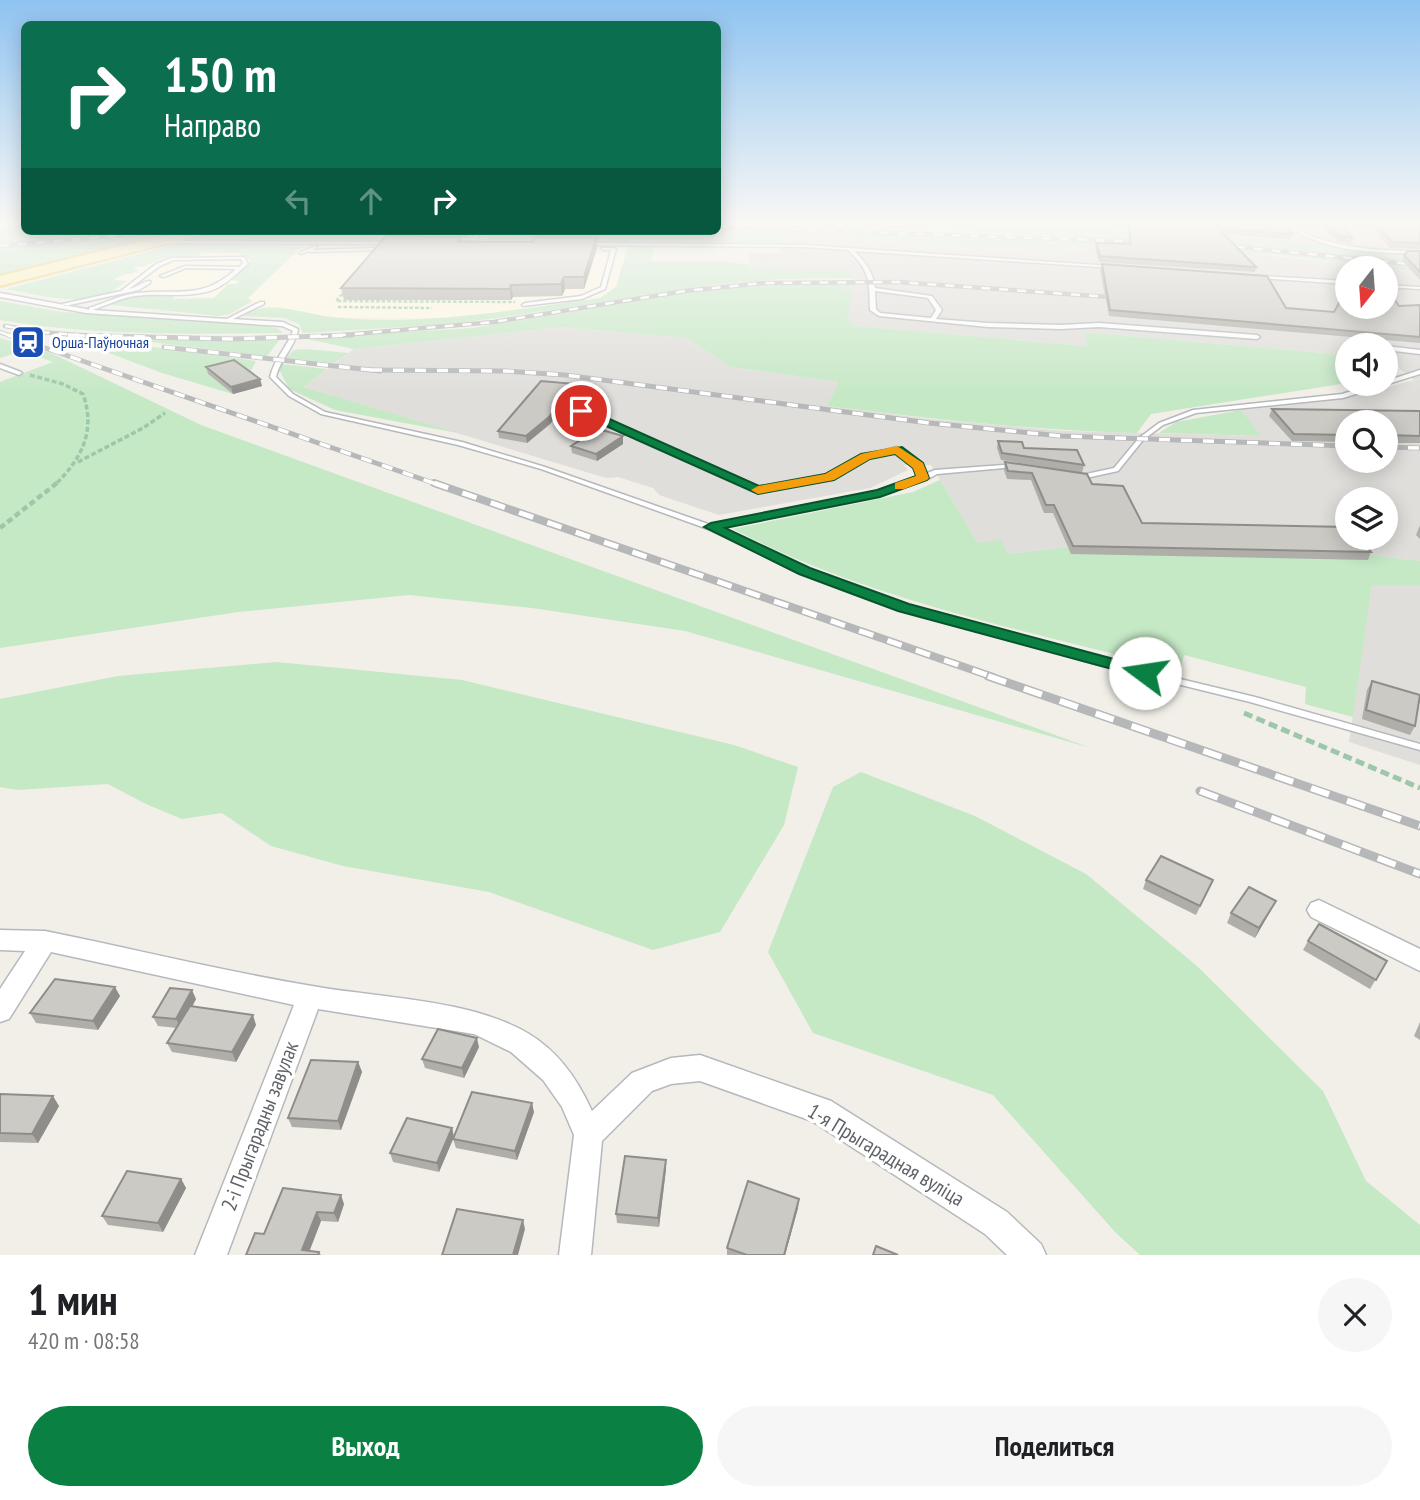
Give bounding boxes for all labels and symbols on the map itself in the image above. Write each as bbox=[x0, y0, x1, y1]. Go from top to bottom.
north arrow bbox=[1335, 256, 1398, 318]
station icon: Орша-Паўночная bbox=[9, 323, 47, 361]
place label: Орша-Паўночная bbox=[52, 332, 149, 352]
pin bbox=[551, 381, 611, 441]
position arrow bbox=[1108, 636, 1182, 710]
street label: 2-і Прыгарадны завулак bbox=[215, 1037, 304, 1214]
street label: 1-я Прыгарадная вуліца bbox=[803, 1097, 969, 1212]

